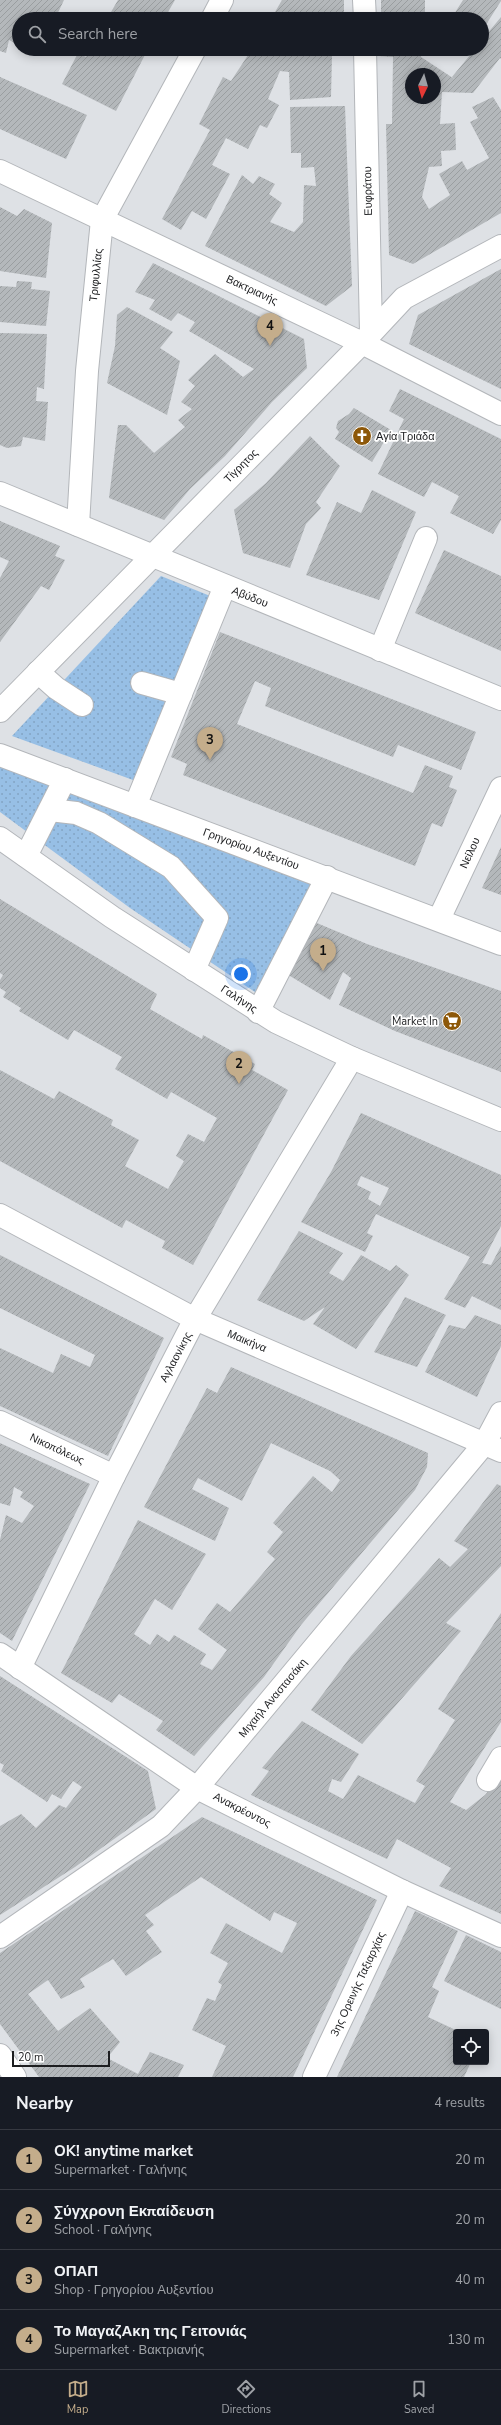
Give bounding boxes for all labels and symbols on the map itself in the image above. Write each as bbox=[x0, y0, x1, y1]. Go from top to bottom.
north arrow bbox=[405, 68, 441, 104]
street label: Ευφράτου bbox=[360, 166, 376, 216]
street label: Τριφυλλίας bbox=[86, 248, 106, 302]
street label: Βακτριανής bbox=[224, 271, 280, 309]
pin: 4 bbox=[257, 313, 283, 346]
church icon: Αγία Τριάδα bbox=[351, 425, 373, 447]
place label: Αγία Τριάδα bbox=[376, 429, 435, 444]
street label: Τίγρητος bbox=[221, 446, 261, 486]
street label: Αβύδου bbox=[230, 583, 270, 611]
pin: 3 bbox=[197, 727, 223, 760]
street label: Γρηγορίου Αυξεντίου bbox=[201, 825, 301, 873]
street label: Νείλου bbox=[456, 835, 484, 871]
pin: 1 bbox=[310, 938, 336, 971]
your location bbox=[231, 964, 251, 984]
street label: Γαλήνης bbox=[218, 982, 260, 1016]
supermarket icon: Market In bbox=[441, 1010, 463, 1032]
place label: Market In bbox=[392, 1014, 438, 1029]
pin: 2 bbox=[226, 1051, 252, 1084]
street label: Μαικήνα bbox=[225, 1326, 270, 1356]
street label: Αγλαονίκης bbox=[156, 1329, 196, 1385]
street label: Νικοπόλεως bbox=[27, 1430, 87, 1468]
street label: Μιχαήλ Αναστασάκη bbox=[235, 1655, 311, 1741]
street label: Ανακρέοντος bbox=[211, 1789, 273, 1831]
street label: 3ης Ορεινής Ταξιαρχίας bbox=[327, 1929, 389, 2039]
scale bar bbox=[12, 2049, 110, 2068]

